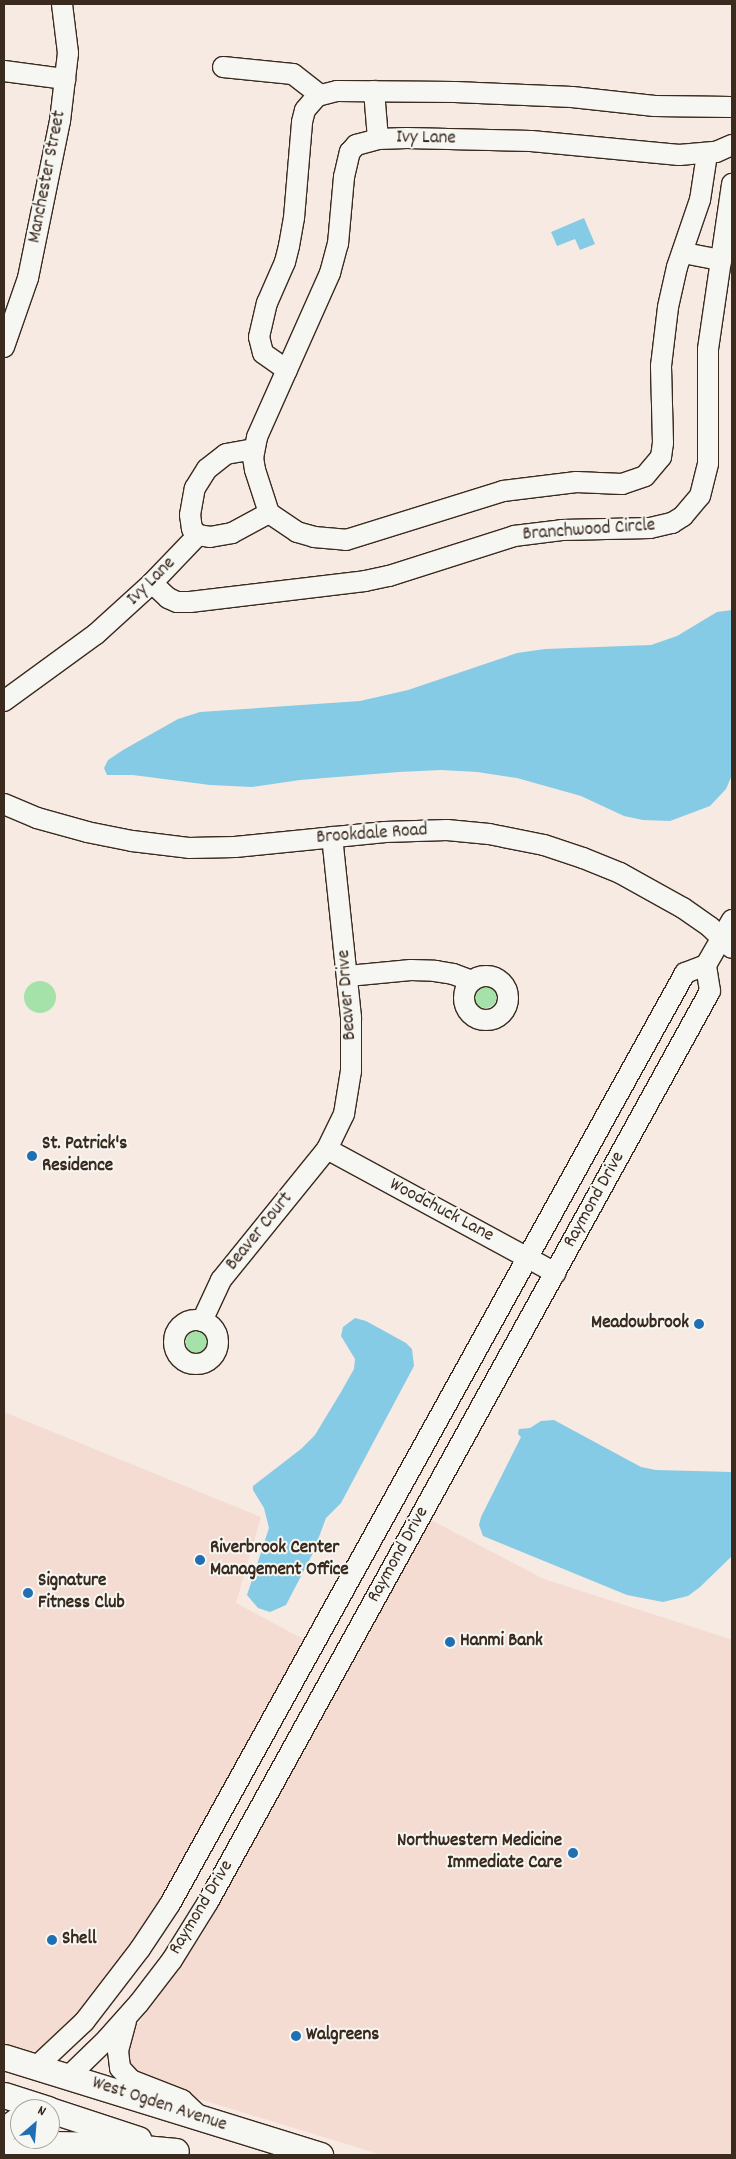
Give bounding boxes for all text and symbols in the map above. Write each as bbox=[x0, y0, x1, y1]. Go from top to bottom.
street label: Manchester Street bbox=[24, 109, 72, 245]
street label: Ivy Lane bbox=[396, 127, 456, 151]
street label: Branchwood Circle bbox=[522, 515, 656, 547]
street label: Ivy Lane bbox=[123, 553, 181, 611]
street label: Brookdale Road bbox=[316, 820, 428, 850]
street label: Beaver Drive bbox=[333, 949, 363, 1041]
place label: St. Patrick's Residence bbox=[42, 1134, 127, 1178]
street label: Raymond Drive bbox=[559, 1148, 631, 1252]
marker: St. Patrick's Residence bbox=[26, 1150, 38, 1162]
street label: Woodchuck Lane bbox=[385, 1174, 497, 1248]
street label: Beaver Court bbox=[222, 1188, 298, 1276]
place label: Meadowbrook bbox=[591, 1313, 689, 1335]
marker: Meadowbrook bbox=[693, 1318, 705, 1330]
street label: Raymond Drive bbox=[363, 1503, 435, 1607]
place label: Riverbrook Center Management Office bbox=[210, 1538, 349, 1582]
marker: Riverbrook Center Management Office bbox=[194, 1554, 206, 1566]
place label: Signature Fitness Club bbox=[38, 1571, 125, 1615]
marker: Signature Fitness Club bbox=[22, 1587, 34, 1599]
place label: Hanmi Bank bbox=[460, 1631, 543, 1653]
marker: Hanmi Bank bbox=[444, 1636, 456, 1648]
place label: Northwestern Medicine Immediate Care bbox=[397, 1831, 562, 1875]
marker: Northwestern Medicine Immediate Care bbox=[566, 1846, 580, 1860]
street label: Raymond Drive bbox=[165, 1857, 239, 1959]
place label: Shell bbox=[62, 1929, 96, 1951]
marker: Shell bbox=[46, 1934, 58, 1946]
place label: Walgreens bbox=[306, 2025, 379, 2047]
marker: Walgreens bbox=[290, 2030, 302, 2042]
street label: West Ogden Avenue bbox=[89, 2072, 229, 2138]
north arrow bbox=[10, 2099, 60, 2149]
text: N bbox=[34, 2101, 49, 2122]

